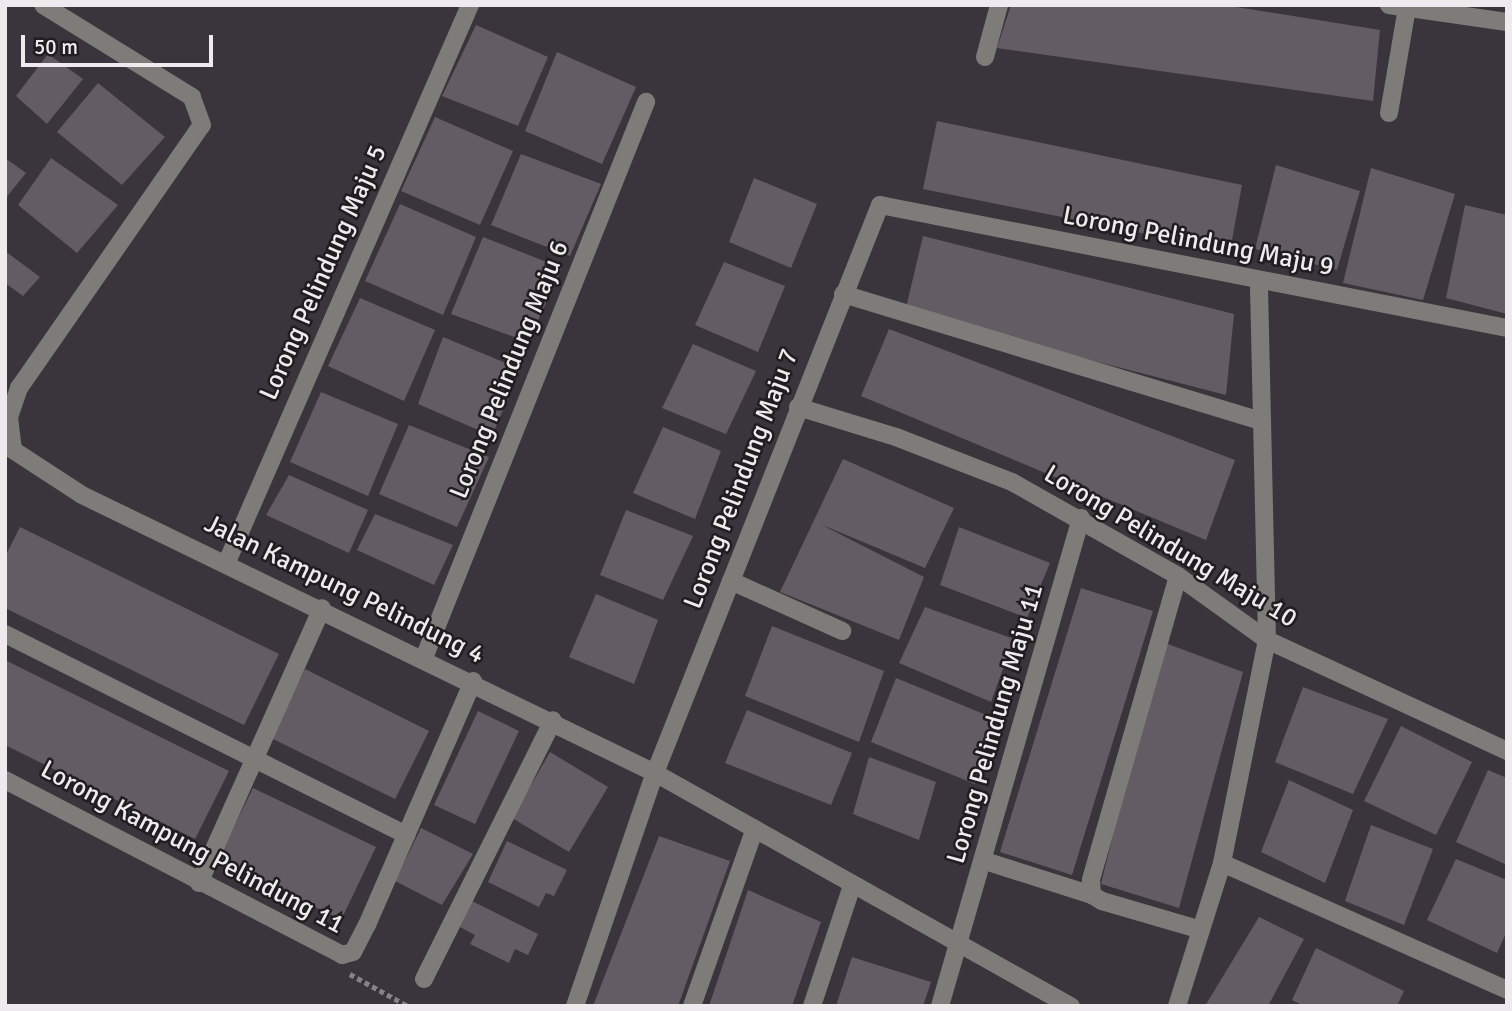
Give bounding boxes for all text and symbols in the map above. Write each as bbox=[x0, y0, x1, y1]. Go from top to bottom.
scale bar bbox=[24, 21, 217, 65]
text: 50 m bbox=[34, 34, 78, 60]
street label: Lorong Pelindung Maju 5 bbox=[254, 141, 394, 405]
street label: Lorong Pelindung Maju 9 bbox=[1060, 200, 1336, 284]
street label: Lorong Pelindung Maju 6 bbox=[444, 236, 576, 504]
street label: Lorong Pelindung Maju 7 bbox=[678, 345, 806, 613]
street label: Lorong Pelindung Maju 10 bbox=[1038, 459, 1302, 635]
street label: Jalan Kampung Pelindung 4 bbox=[199, 509, 489, 671]
street label: Lorong Pelindung Maju 11 bbox=[941, 581, 1051, 867]
street label: Lorong Kampung Pelindung 11 bbox=[35, 755, 349, 941]

